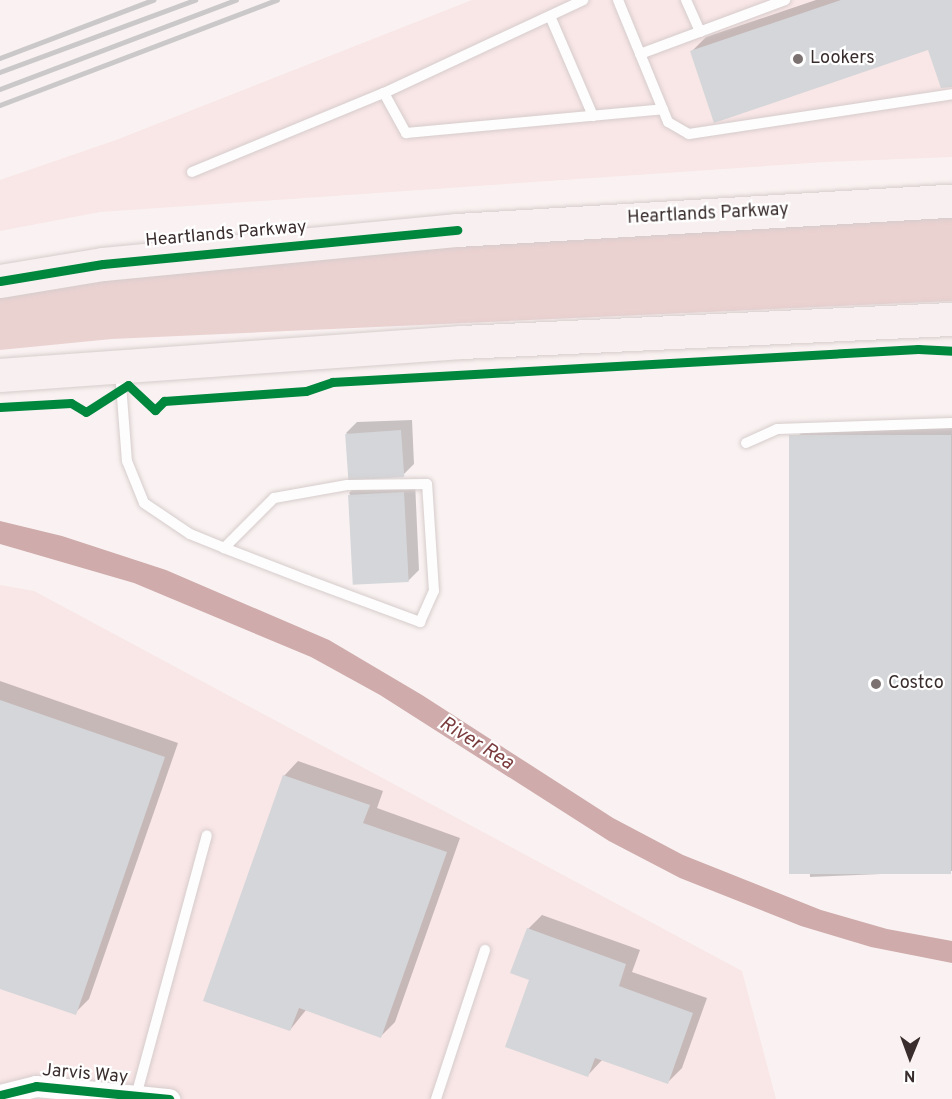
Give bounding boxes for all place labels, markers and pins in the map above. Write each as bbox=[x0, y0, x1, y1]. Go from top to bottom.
place label: Lookers bbox=[810, 48, 875, 70]
marker: Lookers bbox=[791, 52, 805, 66]
place label: Costco bbox=[888, 673, 944, 695]
marker: Costco bbox=[869, 677, 883, 691]

